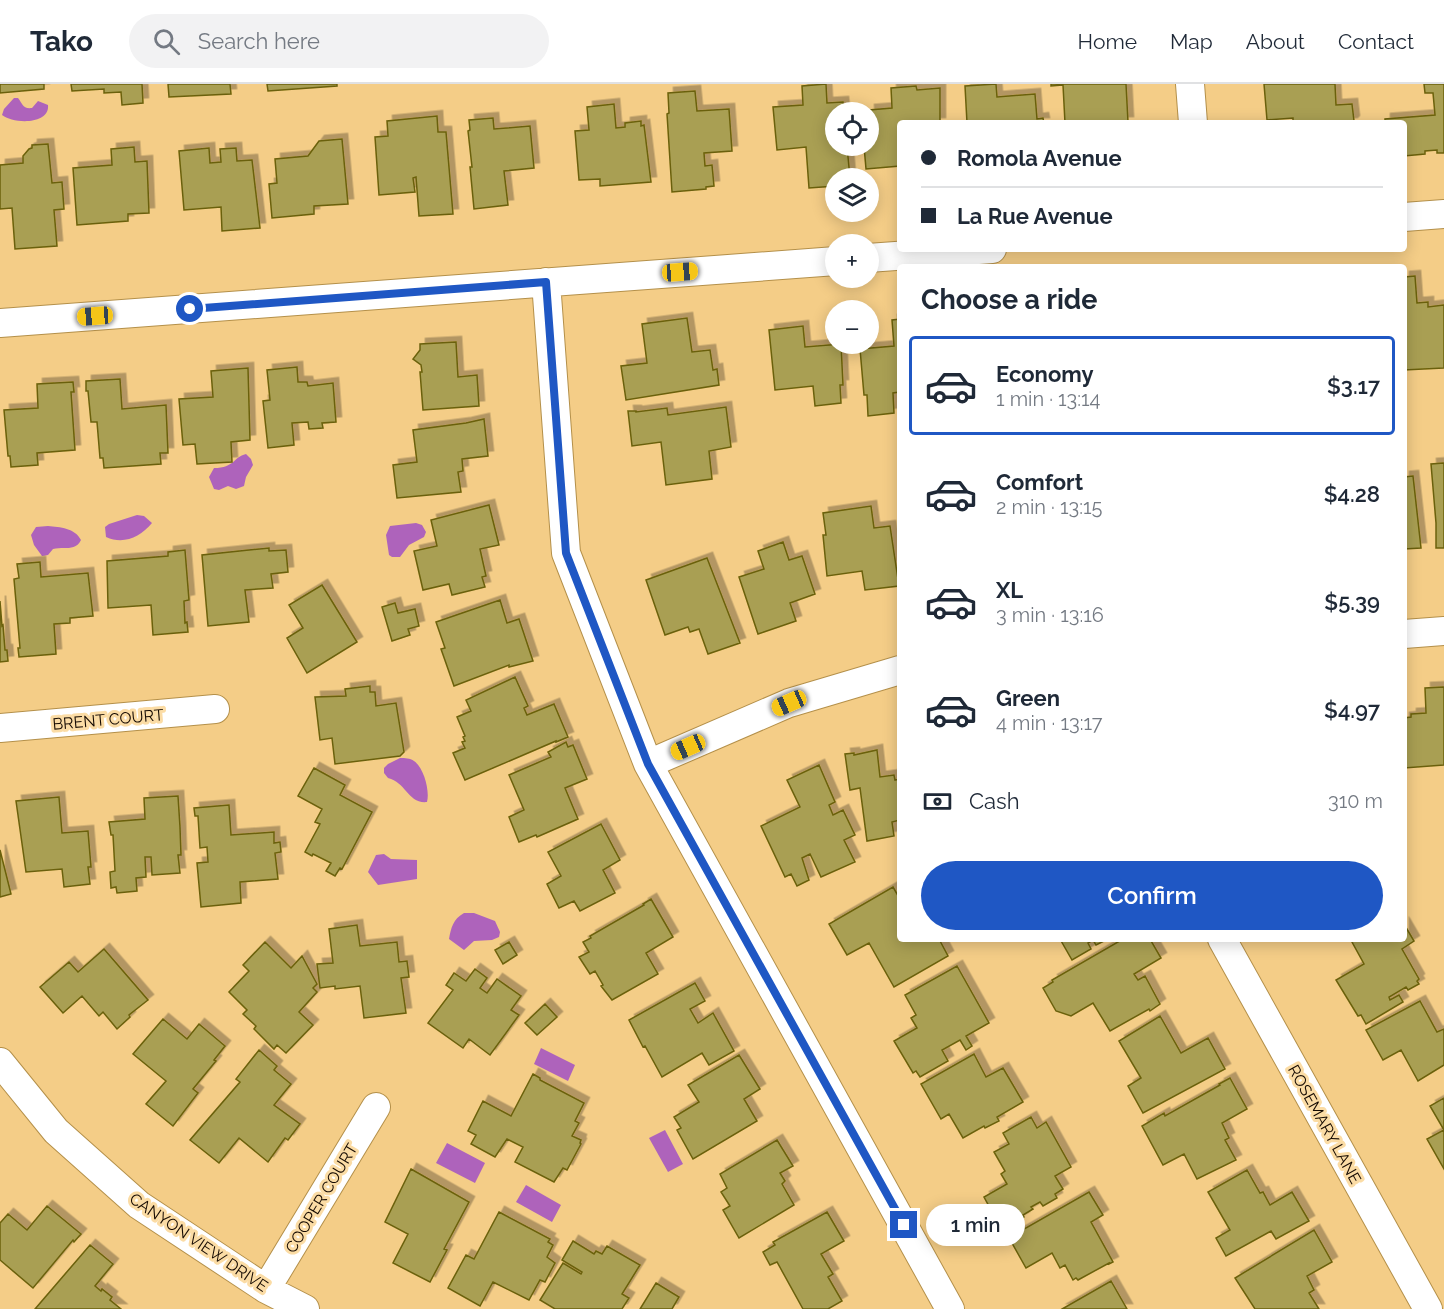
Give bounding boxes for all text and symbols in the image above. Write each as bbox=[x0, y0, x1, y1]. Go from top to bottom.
search box bbox=[129, 14, 549, 68]
text: Tako bbox=[30, 25, 93, 58]
icon: search bbox=[150, 25, 183, 58]
text: Search here bbox=[198, 28, 320, 54]
text: Home bbox=[1078, 29, 1137, 54]
text: Map bbox=[1170, 29, 1213, 54]
text: About bbox=[1246, 29, 1305, 54]
text: Contact bbox=[1338, 29, 1414, 54]
map controls bbox=[825, 102, 879, 354]
button: locate bbox=[825, 102, 879, 156]
text: Romola Avenue bbox=[957, 145, 1122, 171]
button: layers bbox=[825, 168, 879, 222]
text: La Rue Avenue bbox=[957, 203, 1113, 229]
button: + bbox=[825, 234, 879, 288]
car bbox=[661, 262, 699, 282]
text: Choose a ride bbox=[921, 284, 1097, 315]
route start bbox=[176, 295, 203, 322]
button: − bbox=[825, 300, 879, 354]
car bbox=[76, 306, 114, 326]
icon: car bbox=[924, 359, 978, 413]
text: Economy bbox=[996, 361, 1094, 387]
text: $3.17 bbox=[1327, 373, 1380, 399]
text: 1 min · 13:14 bbox=[996, 387, 1101, 411]
icon: car bbox=[924, 467, 978, 521]
text: Comfort bbox=[996, 469, 1083, 495]
text: $4.28 bbox=[1324, 481, 1380, 507]
text: 2 min · 13:15 bbox=[996, 495, 1102, 519]
icon: car bbox=[924, 575, 978, 629]
text: XL bbox=[996, 577, 1023, 603]
text: $5.39 bbox=[1324, 589, 1380, 615]
text: 3 min · 13:16 bbox=[996, 603, 1104, 627]
icon: car bbox=[924, 683, 978, 737]
text: Green bbox=[996, 685, 1060, 711]
car bbox=[769, 687, 809, 719]
text: $4.97 bbox=[1324, 697, 1380, 723]
street label: BRENT COURT bbox=[52, 705, 165, 734]
text: 4 min · 13:17 bbox=[996, 711, 1103, 735]
car bbox=[668, 731, 708, 763]
icon: cash bbox=[921, 785, 954, 818]
text: Cash bbox=[969, 788, 1020, 814]
text: 310 m bbox=[1328, 789, 1383, 813]
button: Confirm bbox=[921, 861, 1383, 930]
street label: ROSEMARY LANE bbox=[1284, 1062, 1365, 1187]
street label: COOPER COURT bbox=[281, 1140, 362, 1256]
street label: CANYON VIEW DRIVE bbox=[126, 1189, 272, 1296]
callout: 1 min bbox=[925, 1204, 1024, 1246]
route end bbox=[890, 1211, 917, 1238]
text: 1 min bbox=[951, 1213, 1000, 1237]

